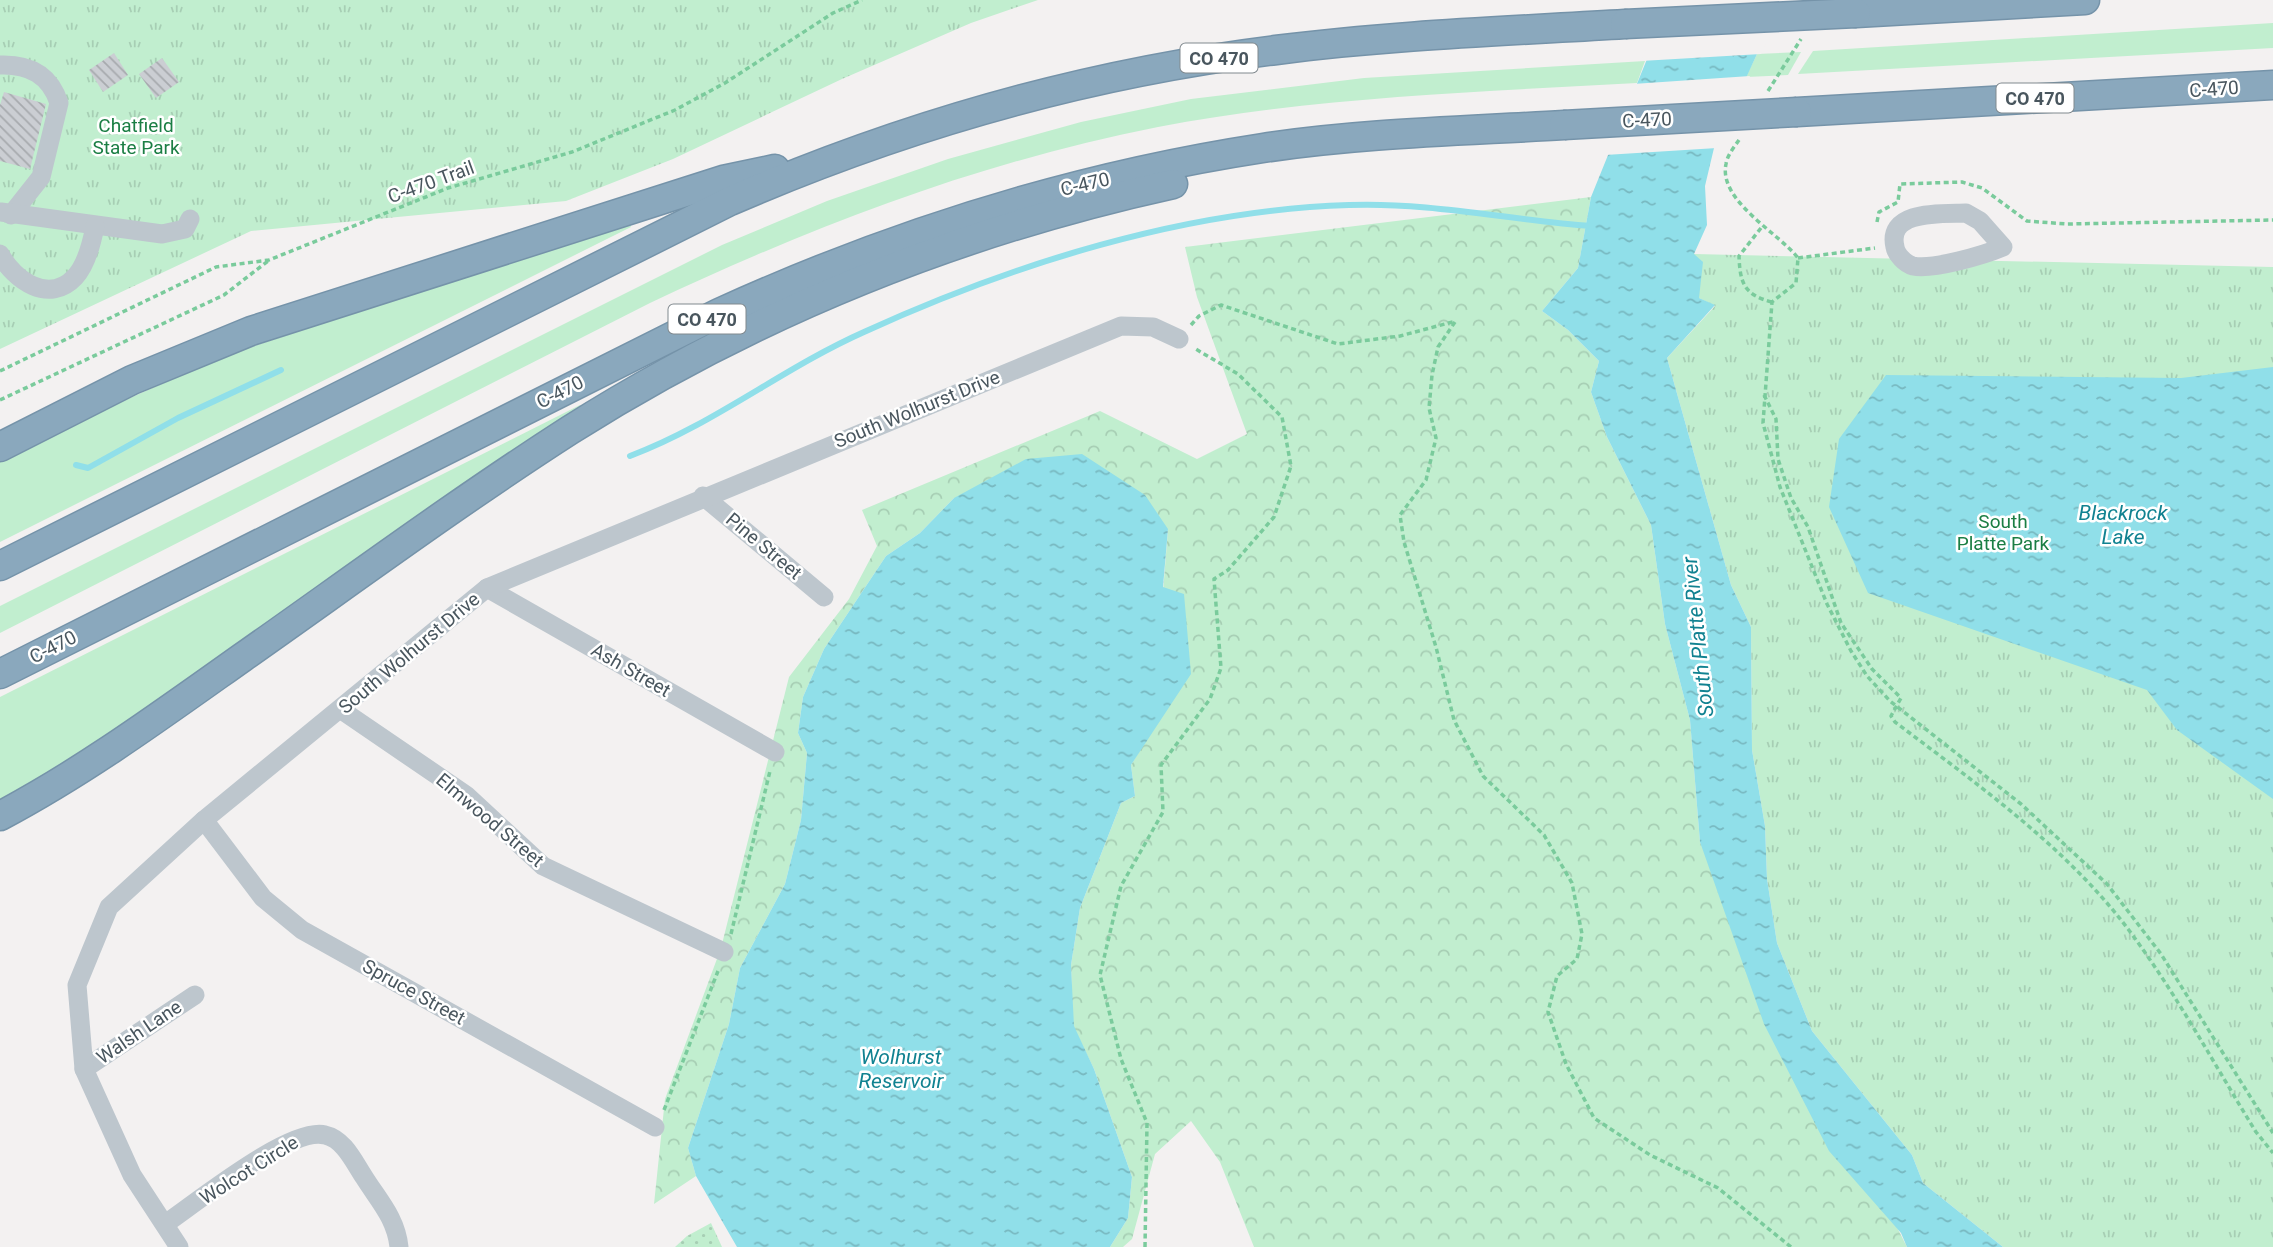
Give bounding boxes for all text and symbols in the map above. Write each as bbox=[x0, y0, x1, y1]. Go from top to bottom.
road number: CO 470 bbox=[1180, 44, 1258, 72]
street label: C-470 bbox=[2188, 76, 2240, 102]
road number: CO 470 bbox=[1996, 84, 2074, 113]
street label: C-470 bbox=[1622, 107, 1672, 133]
park label: Chatfield State Park bbox=[92, 114, 180, 159]
street label: C-470 Trail bbox=[385, 156, 477, 208]
street label: C-470 bbox=[1058, 167, 1112, 201]
road number: CO 470 bbox=[668, 304, 746, 334]
street label: South Wolhurst Drive bbox=[831, 365, 1003, 453]
street label: C-470 bbox=[533, 370, 587, 414]
water label: Blackrock Lake bbox=[2078, 501, 2168, 549]
street label: Pine Street bbox=[721, 508, 807, 584]
park label: South Platte Park bbox=[1957, 510, 2050, 555]
water label: South Platte River bbox=[1678, 555, 1718, 718]
street label: South Wolhurst Drive bbox=[334, 587, 484, 719]
street label: C-470 bbox=[26, 625, 80, 669]
street label: Ash Street bbox=[587, 638, 675, 702]
street label: Elmwood Street bbox=[431, 768, 549, 872]
street label: Spruce Street bbox=[359, 954, 469, 1030]
street label: Walsh Lane bbox=[92, 995, 186, 1069]
water label: Wolhurst Reservoir bbox=[859, 1045, 945, 1093]
street label: Wolcot Circle bbox=[196, 1131, 302, 1209]

